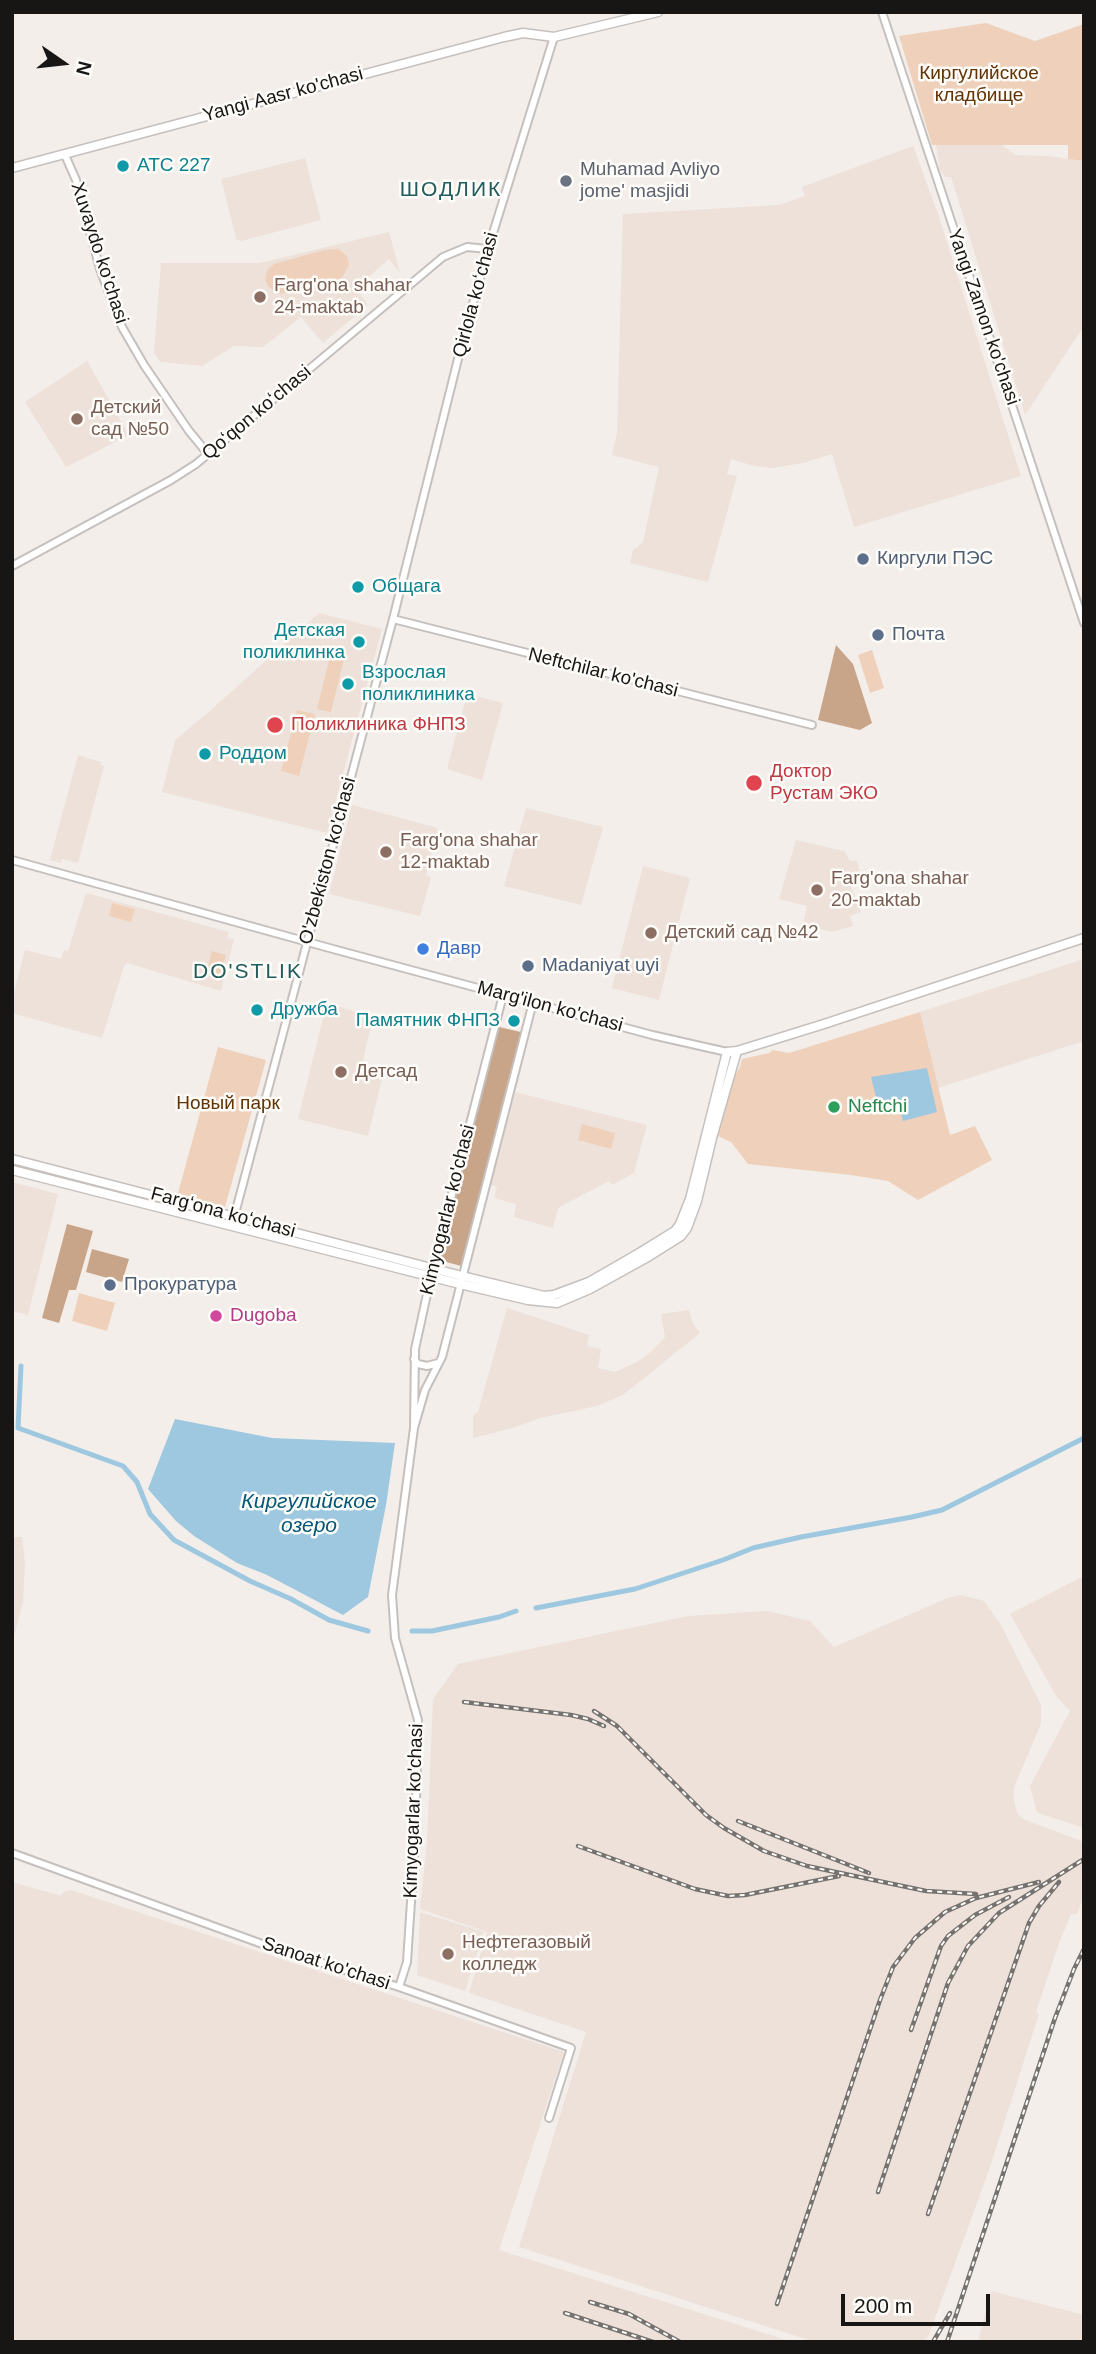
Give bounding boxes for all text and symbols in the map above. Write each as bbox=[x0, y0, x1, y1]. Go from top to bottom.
north arrow bbox=[28, 28, 98, 98]
text: N bbox=[72, 59, 96, 77]
street label: Yangi Aasr ko'chasi bbox=[200, 63, 366, 127]
park label: Киргулийское кладбище bbox=[919, 63, 1039, 107]
place label: АТС 227 bbox=[137, 155, 210, 177]
marker: АТС 227 bbox=[115, 158, 131, 174]
place label: Muhamad Avliyo jome' masjidi bbox=[580, 159, 720, 203]
marker: Muhamad Avliyo jome' masjidi bbox=[558, 173, 574, 189]
district label: ШОДЛИК bbox=[401, 177, 501, 203]
street label: Xuvaydo ko'chasi bbox=[65, 179, 133, 327]
street label: Yangi Zamon ko'chasi bbox=[942, 226, 1024, 408]
street label: Qirlola koʻchasi bbox=[448, 230, 504, 360]
place label: Farg'ona shahar 24-maktab bbox=[274, 275, 412, 319]
marker: Farg'ona shahar 24-maktab bbox=[252, 289, 268, 305]
street label: Qoʻqon koʻchasi bbox=[198, 361, 316, 465]
place label: Детский сад №50 bbox=[91, 397, 169, 441]
marker: Детский сад №50 bbox=[69, 411, 85, 427]
place label: Киргули ПЭС bbox=[877, 548, 993, 570]
marker: Киргули ПЭС bbox=[855, 551, 871, 567]
place label: Общага bbox=[372, 576, 441, 598]
marker: Общага bbox=[350, 579, 366, 595]
place label: Детская поликлинка bbox=[243, 620, 345, 664]
place label: Почта bbox=[892, 624, 945, 646]
marker: Почта bbox=[870, 627, 886, 643]
marker: Детская поликлинка bbox=[351, 634, 367, 650]
street label: Neftchilar ko'chasi bbox=[526, 643, 680, 703]
place label: Взрослая поликлиника bbox=[362, 662, 475, 706]
marker: Взрослая поликлиника bbox=[340, 676, 356, 692]
place label: Поликлиника ФНПЗ bbox=[291, 714, 466, 736]
marker: Поликлиника ФНПЗ bbox=[265, 715, 285, 735]
place label: Роддом bbox=[219, 743, 287, 765]
marker: Роддом bbox=[197, 746, 213, 762]
place label: Доктор Рустам ЭКО bbox=[770, 761, 878, 805]
marker: Доктор Рустам ЭКО bbox=[744, 773, 764, 793]
street label: O'zbekiston ko'chasi bbox=[295, 775, 361, 947]
place label: Farg'ona shahar 12-maktab bbox=[400, 830, 538, 874]
marker: Farg'ona shahar 12-maktab bbox=[378, 844, 394, 860]
place label: Farg'ona shahar 20-maktab bbox=[831, 868, 969, 912]
marker: Farg'ona shahar 20-maktab bbox=[809, 882, 825, 898]
place label: Детский сад №42 bbox=[665, 922, 819, 944]
marker: Детский сад №42 bbox=[643, 925, 659, 941]
place label: Давр bbox=[437, 938, 481, 960]
marker: Давр bbox=[415, 941, 431, 957]
place label: Madaniyat uyi bbox=[542, 955, 659, 977]
marker: Madaniyat uyi bbox=[520, 958, 536, 974]
district label: DO'STLIK bbox=[194, 959, 302, 985]
street label: Marg'ilon ko'chasi bbox=[475, 977, 625, 1037]
place label: Дружба bbox=[271, 999, 338, 1021]
marker: Дружба bbox=[249, 1002, 265, 1018]
place label: Памятник ФНПЗ bbox=[356, 1010, 500, 1032]
marker: Памятник ФНПЗ bbox=[506, 1013, 522, 1029]
place label: Детсад bbox=[355, 1061, 417, 1083]
marker: Детсад bbox=[333, 1064, 349, 1080]
park label: Новый парк bbox=[176, 1093, 280, 1115]
place label: Neftchi bbox=[848, 1096, 907, 1118]
marker: Neftchi bbox=[826, 1099, 842, 1115]
street label: Kimyogarlar ko'chasi bbox=[416, 1122, 480, 1298]
street label: Fargʻona koʻchasi bbox=[148, 1183, 298, 1243]
place label: Прокуратура bbox=[124, 1274, 237, 1296]
marker: Прокуратура bbox=[102, 1277, 118, 1293]
place label: Dugoba bbox=[230, 1305, 297, 1327]
marker: Dugoba bbox=[208, 1308, 224, 1324]
water label: Киргулийское озеро bbox=[241, 1489, 377, 1539]
street label: Kimyogarlar ko'chasi bbox=[400, 1723, 428, 1899]
place label: Нефтегазовый колледж bbox=[462, 1932, 591, 1976]
street label: Sanoat ko'chasi bbox=[259, 1933, 393, 1995]
marker: Нефтегазовый колледж bbox=[440, 1946, 456, 1962]
scale bar bbox=[844, 2280, 993, 2324]
text: 200 m bbox=[854, 2294, 912, 2317]

